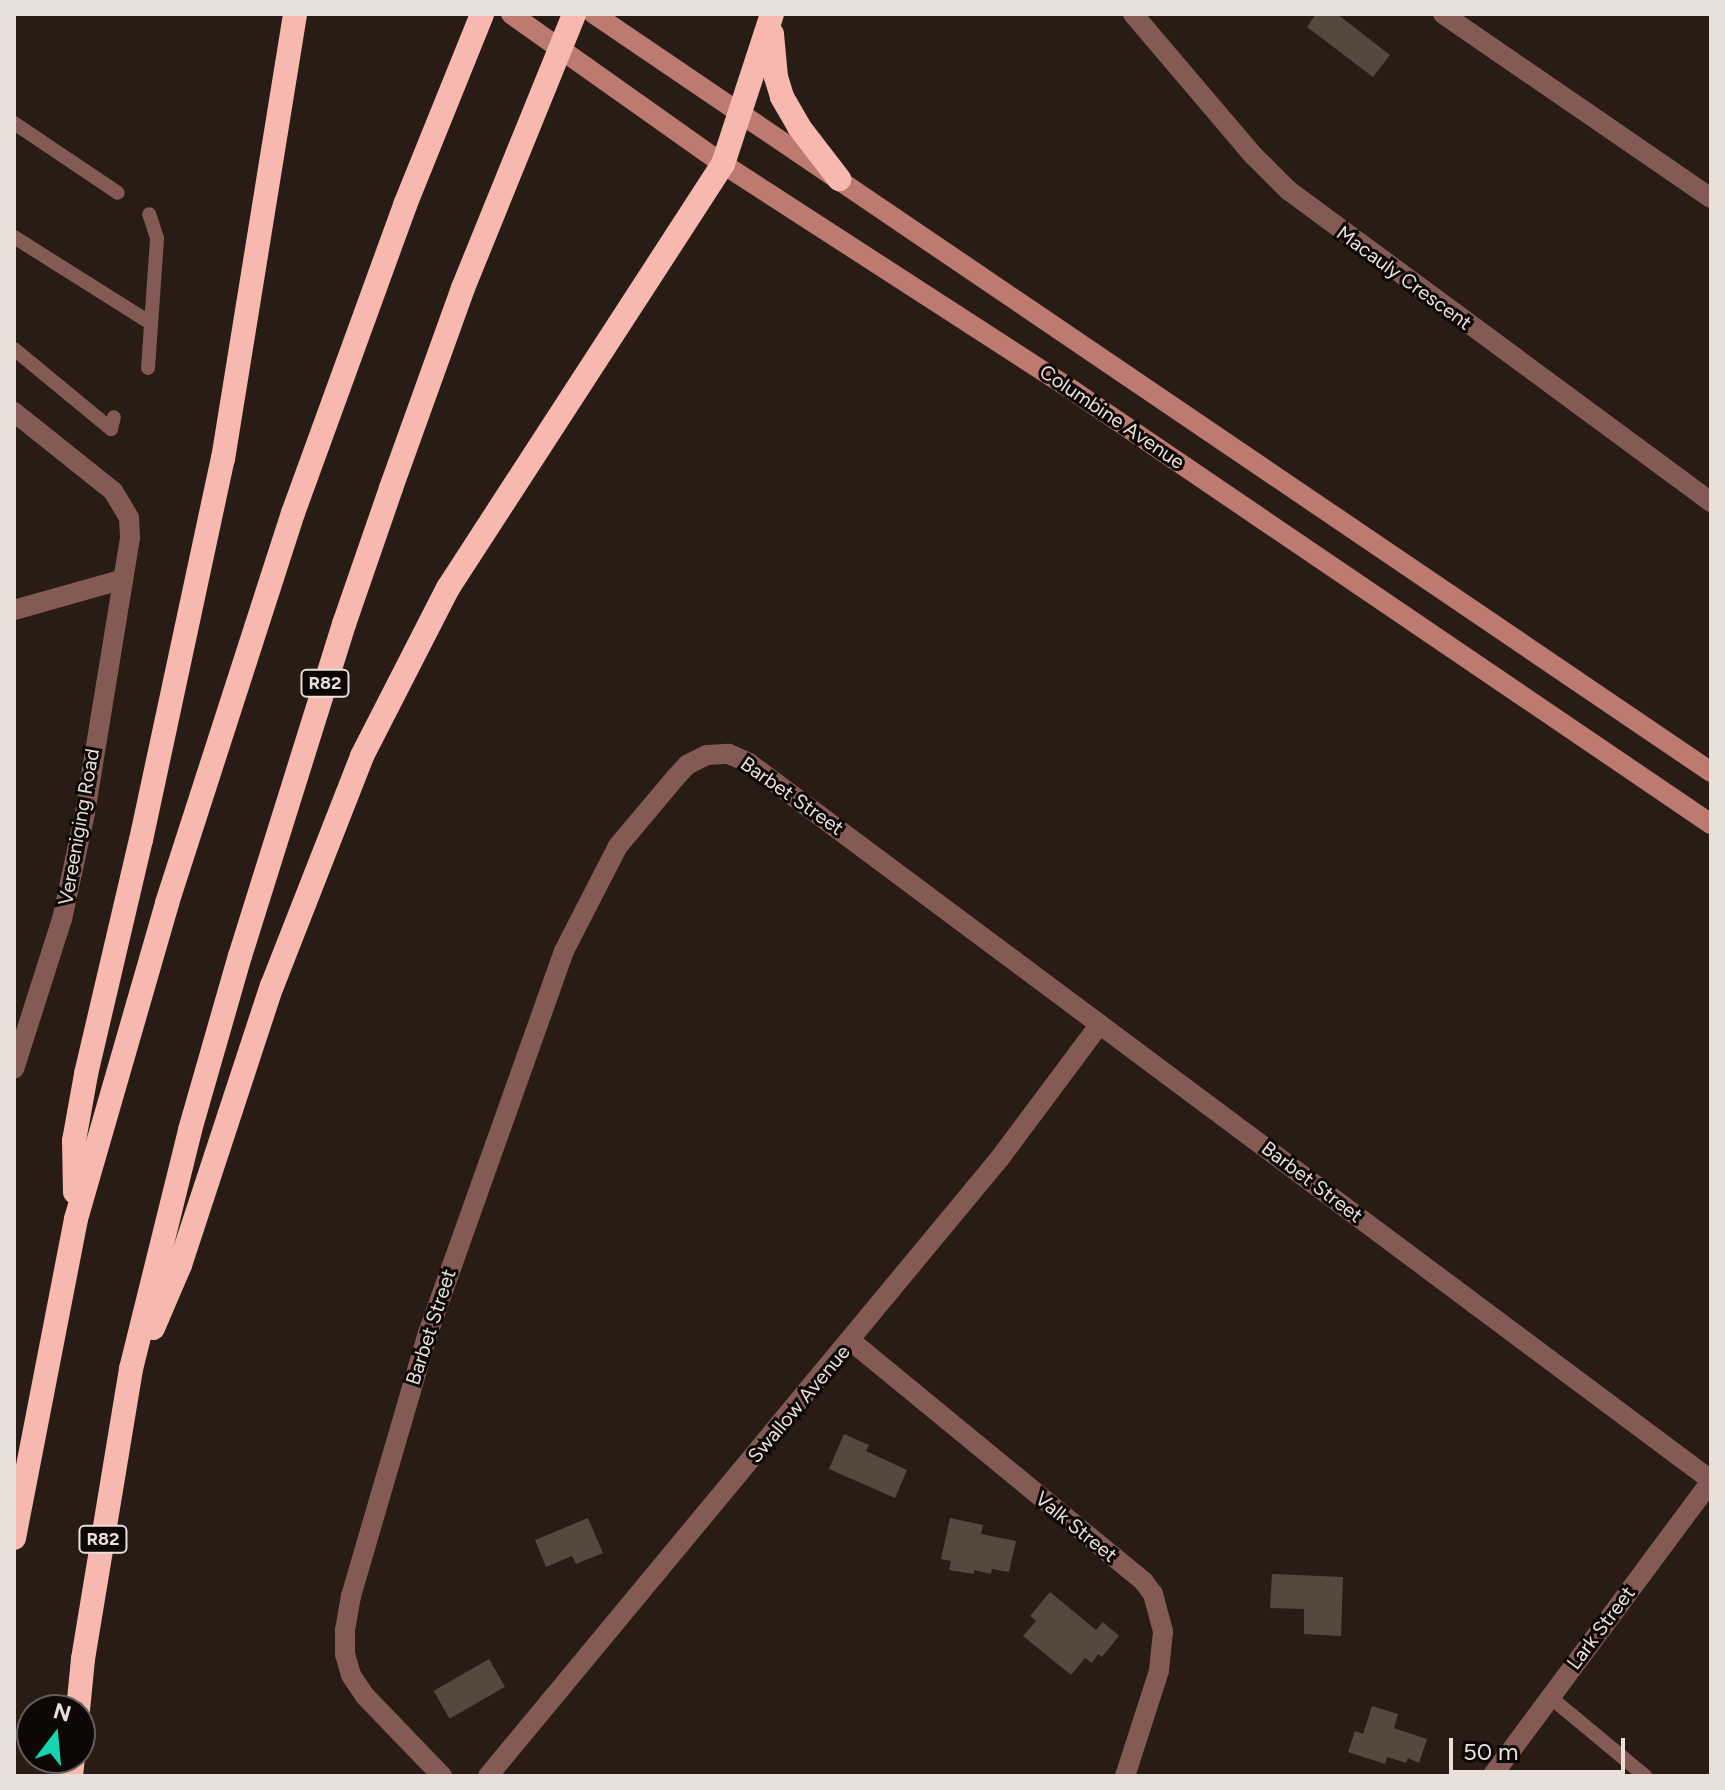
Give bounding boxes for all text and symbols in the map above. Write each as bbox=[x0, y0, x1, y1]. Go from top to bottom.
street label: Macauly Crescent bbox=[1332, 221, 1476, 335]
street label: Columbine Avenue bbox=[1035, 360, 1189, 474]
road number: R82 bbox=[299, 669, 351, 697]
street label: Vereeniging Road bbox=[53, 747, 105, 907]
street label: Barbet Street bbox=[736, 752, 848, 840]
street label: Barbet Street bbox=[1257, 1136, 1367, 1228]
street label: Barbet Street bbox=[401, 1266, 461, 1388]
street label: Swallow Avenue bbox=[743, 1340, 855, 1468]
street label: Valk Street bbox=[1030, 1487, 1122, 1567]
road number: R82 bbox=[77, 1525, 129, 1553]
street label: Lark Street bbox=[1562, 1582, 1640, 1674]
north arrow bbox=[16, 1694, 96, 1774]
text: N bbox=[50, 1697, 74, 1728]
scale bar bbox=[1453, 1722, 1629, 1772]
text: 50 m bbox=[1463, 1737, 1519, 1766]

